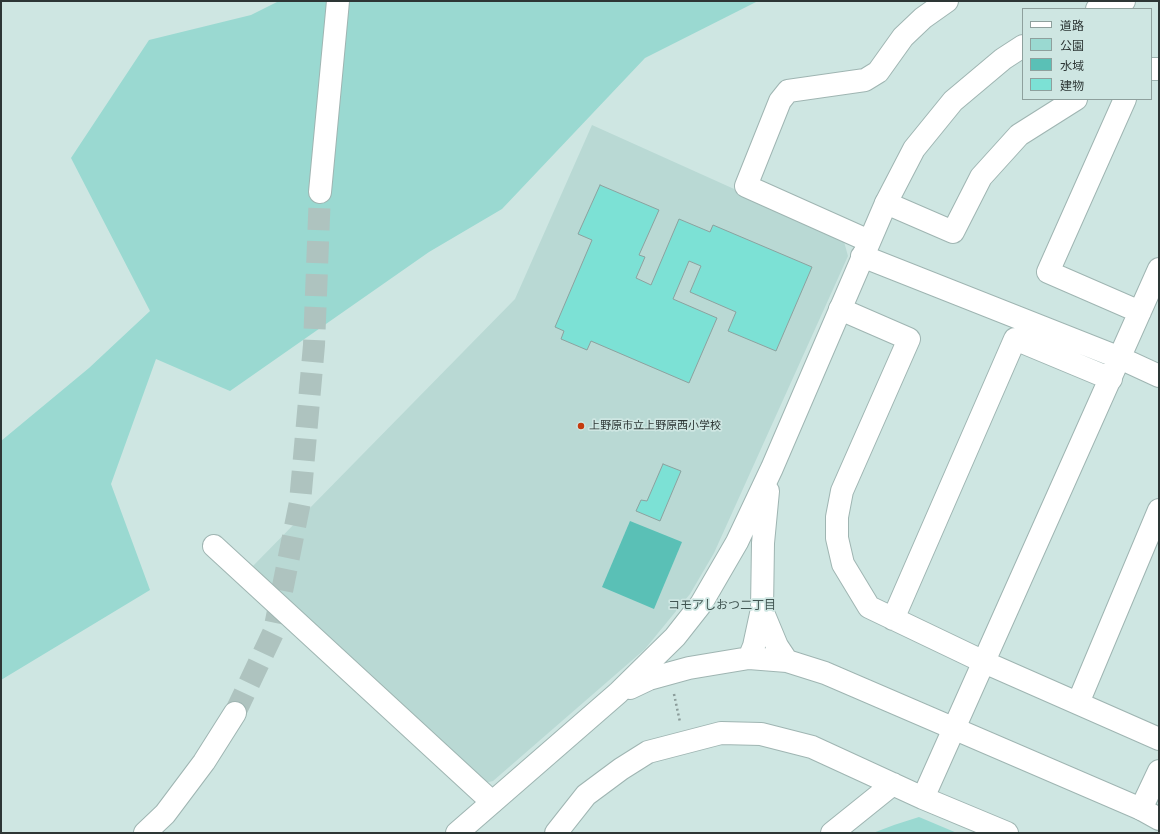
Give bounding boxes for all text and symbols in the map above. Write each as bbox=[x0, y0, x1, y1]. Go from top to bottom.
legend bbox=[1022, 8, 1152, 100]
text: 道路 bbox=[1060, 18, 1084, 33]
text: 公園 bbox=[1060, 38, 1084, 53]
text: 水域 bbox=[1060, 58, 1084, 73]
text: 建物 bbox=[1060, 78, 1084, 93]
place label: 上野原市立上野原西小学校 bbox=[589, 419, 721, 433]
marker: 上野原市立上野原西小学校 bbox=[576, 421, 586, 431]
district label: コモアしおつ二丁目 bbox=[668, 599, 776, 613]

